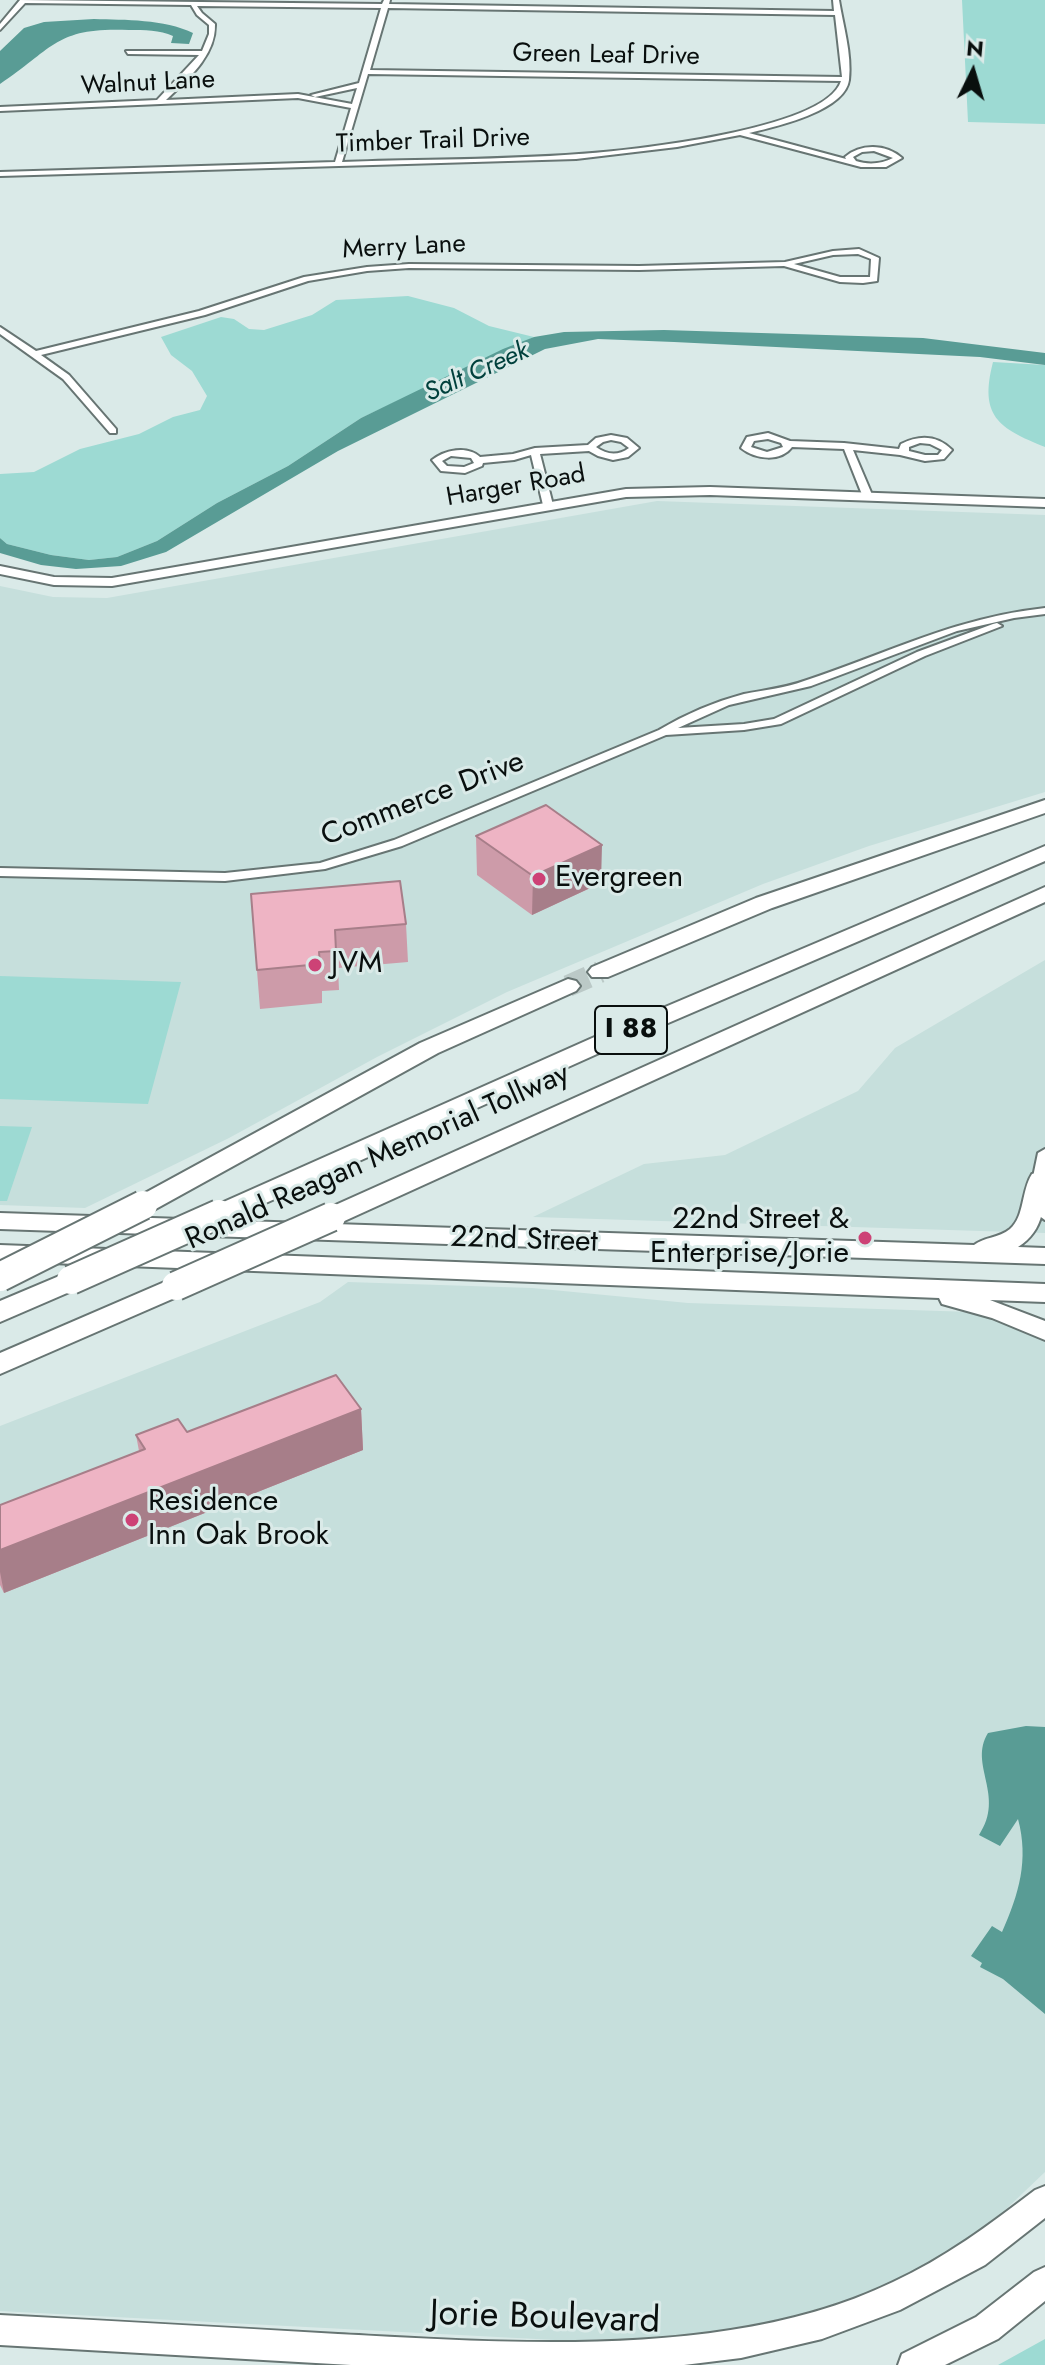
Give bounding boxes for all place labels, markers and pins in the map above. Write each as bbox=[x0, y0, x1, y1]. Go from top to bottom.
place label: Evergreen bbox=[555, 861, 683, 897]
marker: Evergreen bbox=[530, 870, 548, 888]
place label: JVM bbox=[331, 947, 382, 983]
marker: JVM bbox=[306, 956, 324, 974]
place label: 22nd Street & Enterprise/Jorie bbox=[650, 1203, 849, 1274]
marker: 22nd Street & Enterprise/Jorie bbox=[856, 1229, 874, 1247]
place label: Residence Inn Oak Brook bbox=[148, 1485, 329, 1556]
marker: Residence Inn Oak Brook bbox=[123, 1511, 141, 1529]

